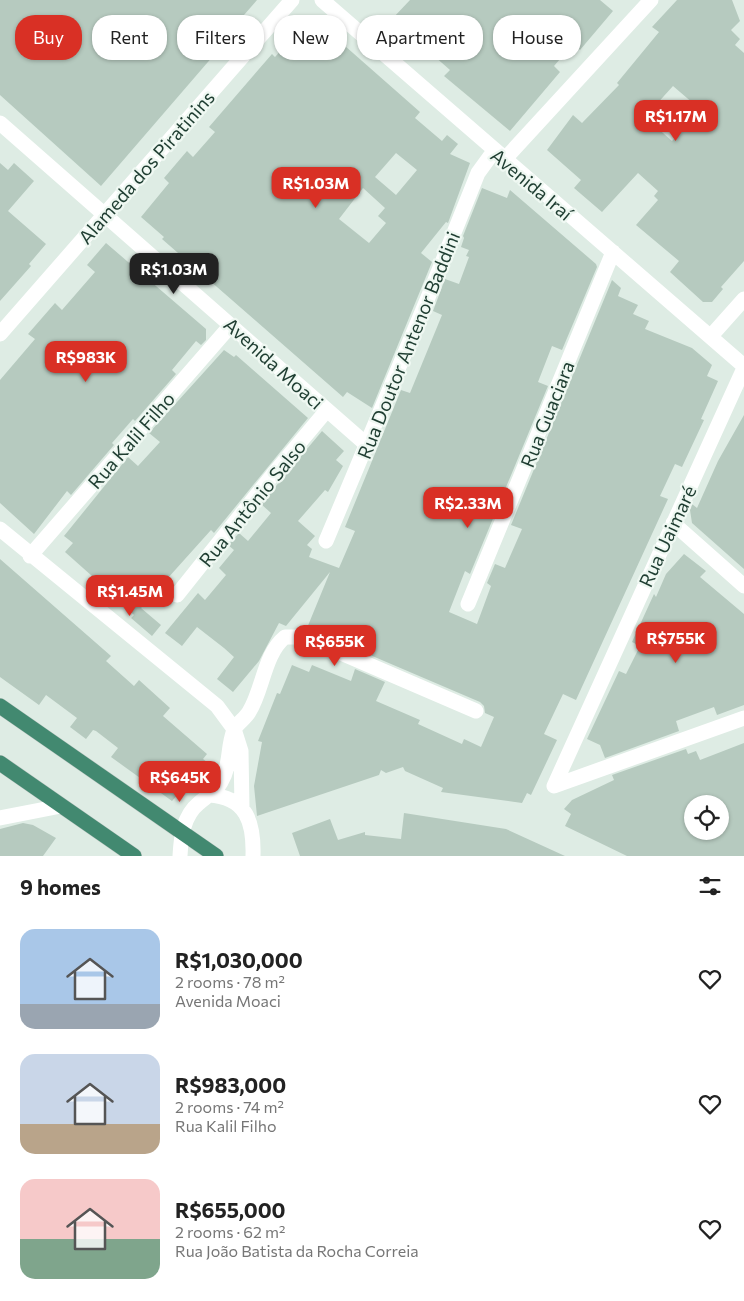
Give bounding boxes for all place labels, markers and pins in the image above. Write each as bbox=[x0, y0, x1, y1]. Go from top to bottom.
pin: R$1.17M bbox=[630, 100, 722, 142]
pin: R$1.03M bbox=[270, 166, 362, 209]
pin: R$1.03M bbox=[128, 252, 220, 295]
pin: R$983K bbox=[45, 340, 127, 383]
pin: R$2.33M bbox=[422, 486, 514, 529]
pin: R$1.45M bbox=[84, 574, 176, 617]
pin: R$755K bbox=[635, 622, 717, 664]
pin: R$655K bbox=[294, 624, 376, 667]
pin: R$645K bbox=[139, 760, 221, 803]

